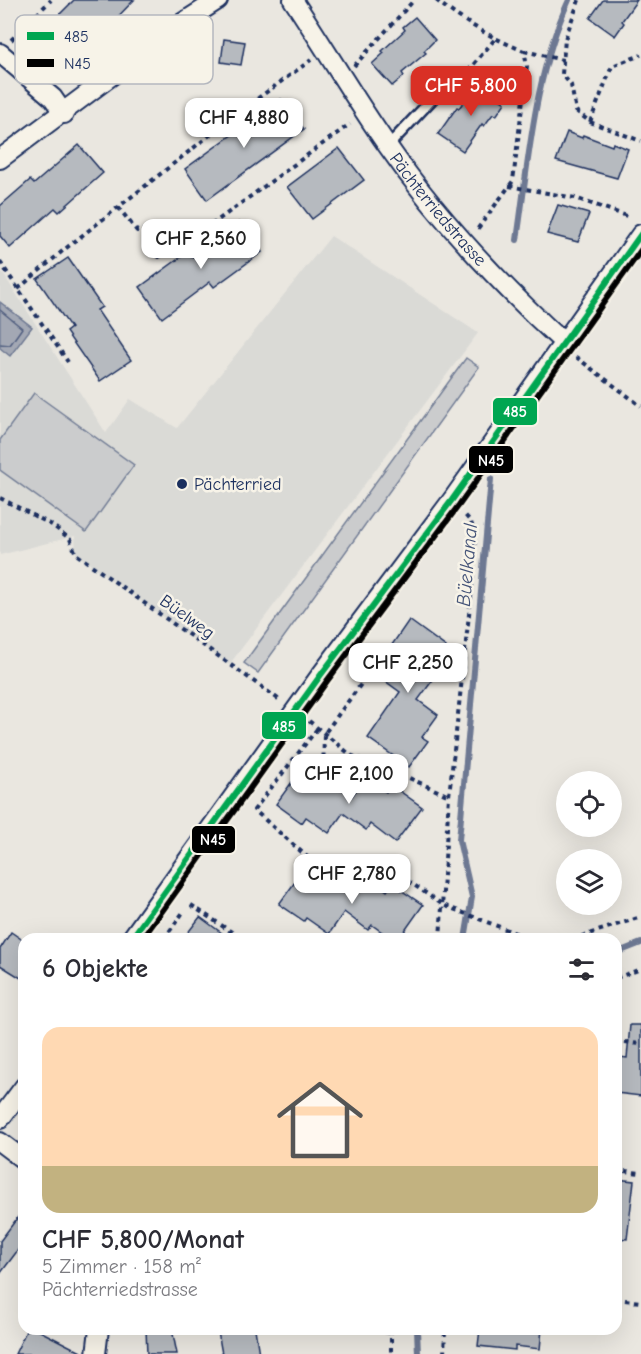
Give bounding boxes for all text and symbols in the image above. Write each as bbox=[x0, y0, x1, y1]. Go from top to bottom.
legend bbox=[15, 15, 213, 84]
text: 485 bbox=[64, 28, 89, 46]
text: N45 bbox=[64, 55, 91, 73]
pin: CHF 5,800 bbox=[402, 66, 540, 117]
text: CHF 5,800 bbox=[425, 74, 517, 97]
pin: CHF 4,880 bbox=[175, 98, 313, 149]
text: CHF 4,880 bbox=[199, 106, 289, 129]
street label: Pächterriedstrasse bbox=[385, 149, 491, 270]
pin: CHF 2,560 bbox=[132, 219, 270, 270]
text: CHF 2,560 bbox=[155, 227, 247, 250]
line badge: 485 bbox=[492, 397, 538, 426]
text: 485 bbox=[503, 403, 527, 421]
line badge: N45 bbox=[468, 445, 514, 474]
text: N45 bbox=[478, 452, 504, 470]
place label: Pächterried bbox=[194, 474, 282, 495]
marker: Pächterried bbox=[175, 477, 189, 491]
water label: Büelkanal bbox=[452, 522, 482, 607]
street label: Büelweg bbox=[156, 590, 218, 644]
pin: CHF 2,250 bbox=[339, 643, 477, 694]
text: CHF 2,250 bbox=[363, 651, 453, 674]
line badge: 485 bbox=[261, 711, 307, 740]
text: 485 bbox=[272, 718, 296, 736]
pin: CHF 2,100 bbox=[280, 754, 418, 805]
text: CHF 2,100 bbox=[304, 762, 394, 785]
map controls bbox=[556, 771, 622, 915]
button: locate bbox=[556, 771, 622, 837]
line badge: N45 bbox=[191, 825, 236, 854]
text: N45 bbox=[200, 831, 226, 849]
button: layers bbox=[556, 849, 622, 915]
pin: CHF 2,780 bbox=[283, 854, 421, 905]
text: CHF 2,780 bbox=[308, 862, 396, 885]
icon: filters bbox=[565, 953, 598, 986]
text: 6 Objekte bbox=[42, 954, 148, 984]
icon: home bbox=[266, 1066, 374, 1174]
text: CHF 5,800/Monat bbox=[42, 1225, 244, 1255]
text: 5 Zimmer · 158 m² bbox=[42, 1255, 201, 1278]
text: Pächterriedstrasse bbox=[42, 1278, 198, 1301]

